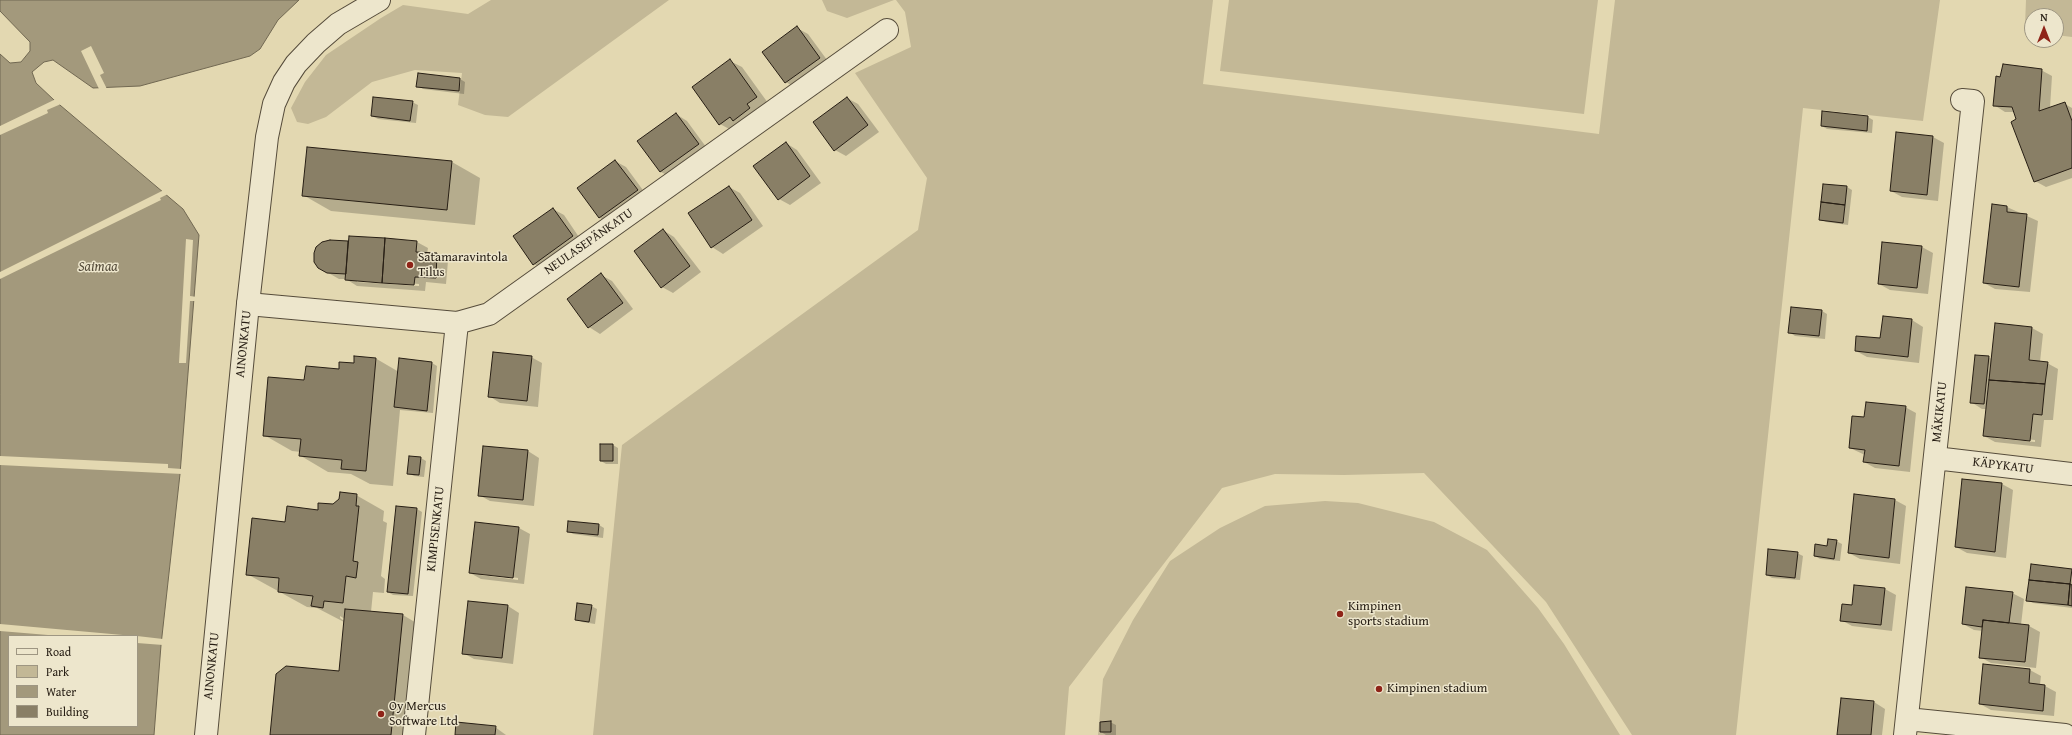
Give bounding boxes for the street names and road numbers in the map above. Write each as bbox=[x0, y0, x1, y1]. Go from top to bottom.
street label: NEULASEPÄNKATU bbox=[542, 206, 636, 278]
street label: AINONKATU bbox=[233, 310, 255, 378]
street label: MÄKIKATU bbox=[1929, 381, 1951, 443]
street label: KÄPYKATU bbox=[1972, 455, 2034, 477]
street label: KIMPISENKATU bbox=[424, 486, 448, 572]
street label: AINONKATU bbox=[201, 632, 223, 700]

